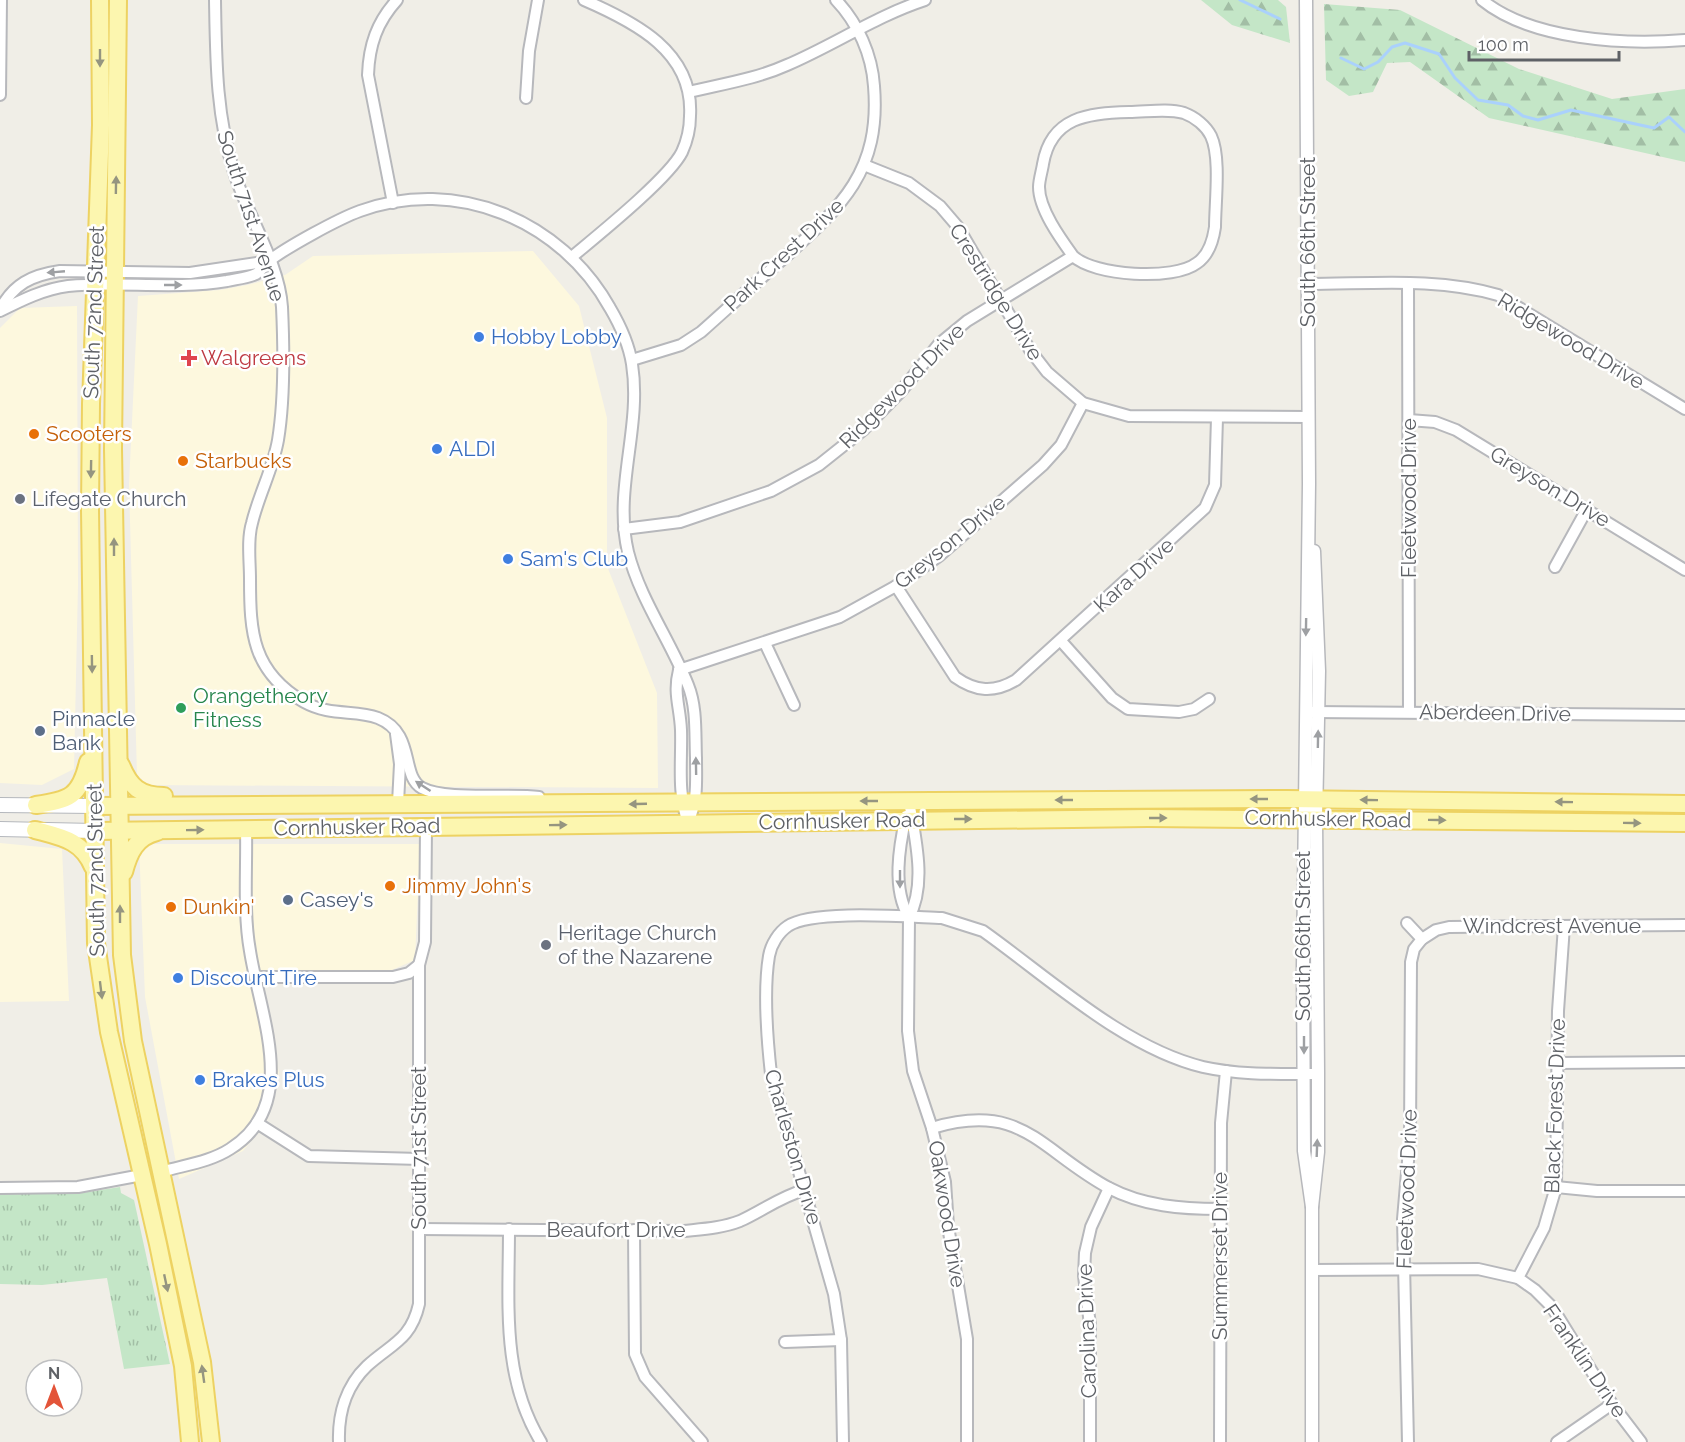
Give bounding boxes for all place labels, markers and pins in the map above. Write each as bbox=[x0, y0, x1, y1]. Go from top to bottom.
place label: Hobby Lobby bbox=[491, 324, 622, 349]
marker: Hobby Lobby bbox=[472, 330, 486, 344]
place label: Walgreens bbox=[201, 345, 306, 370]
marker: Walgreens bbox=[182, 351, 196, 365]
place label: Scooters bbox=[46, 421, 132, 446]
marker: Scooters bbox=[27, 427, 41, 441]
place label: ALDI bbox=[449, 436, 496, 461]
marker: ALDI bbox=[430, 442, 444, 456]
place label: Starbucks bbox=[195, 448, 292, 473]
marker: Starbucks bbox=[176, 454, 190, 468]
place label: Lifegate Church bbox=[32, 486, 187, 511]
marker: Lifegate Church bbox=[13, 492, 27, 506]
place label: Sam's Club bbox=[520, 546, 628, 571]
marker: Sam's Club bbox=[501, 552, 515, 566]
place label: Orangetheory Fitness bbox=[193, 683, 328, 732]
marker: Orangetheory Fitness bbox=[174, 701, 188, 715]
place label: Pinnacle Bank bbox=[52, 706, 135, 755]
marker: Pinnacle Bank bbox=[33, 724, 47, 738]
place label: Jimmy John's bbox=[402, 873, 531, 898]
marker: Jimmy John's bbox=[383, 879, 397, 893]
place label: Casey's bbox=[300, 887, 374, 912]
marker: Casey's bbox=[281, 893, 295, 907]
place label: Dunkin' bbox=[183, 894, 255, 919]
marker: Dunkin' bbox=[164, 900, 178, 914]
place label: Heritage Church of the Nazarene bbox=[558, 920, 717, 969]
marker: Heritage Church of the Nazarene bbox=[539, 938, 553, 952]
place label: Discount Tire bbox=[190, 965, 317, 990]
marker: Discount Tire bbox=[171, 971, 185, 985]
place label: Brakes Plus bbox=[212, 1067, 325, 1092]
marker: Brakes Plus bbox=[193, 1073, 207, 1087]

